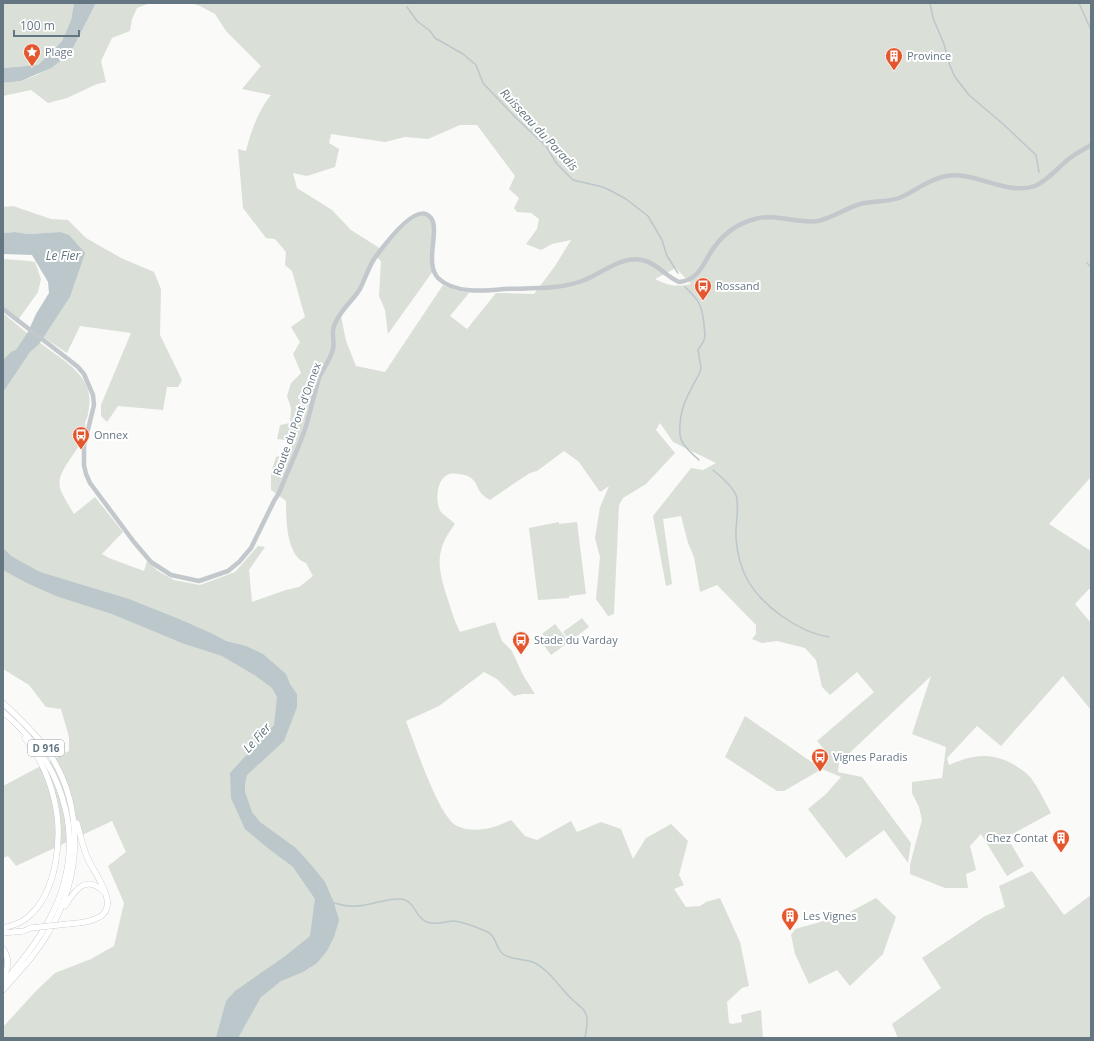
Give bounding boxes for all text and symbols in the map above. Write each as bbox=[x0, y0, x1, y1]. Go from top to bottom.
scale bar bbox=[14, 12, 79, 38]
text: 100 m bbox=[20, 17, 55, 34]
place icon: Plage bbox=[22, 42, 42, 67]
place label: Plage bbox=[45, 44, 73, 59]
building icon: Province bbox=[884, 46, 904, 71]
place label: Province bbox=[907, 48, 951, 63]
water label: Ruisseau du Paradis bbox=[497, 85, 582, 175]
water label: Le Fier bbox=[46, 247, 81, 264]
bus stop icon: Rossand bbox=[693, 276, 713, 301]
place label: Rossand bbox=[716, 278, 759, 293]
street label: Route du Pont d'Onnex bbox=[269, 360, 324, 477]
bus stop icon: Onnex bbox=[71, 425, 91, 450]
place label: Onnex bbox=[94, 427, 128, 442]
bus stop icon: Stade du Varday bbox=[511, 630, 531, 655]
place label: Stade du Varday bbox=[534, 632, 618, 647]
water label: Le Fier bbox=[239, 718, 275, 756]
road number: D 916 bbox=[28, 740, 64, 756]
bus stop icon: Vignes Paradis bbox=[810, 747, 830, 772]
place label: Vignes Paradis bbox=[833, 749, 907, 764]
building icon: Chez Contat bbox=[1051, 828, 1071, 853]
place label: Chez Contat bbox=[986, 830, 1048, 845]
building icon: Les Vignes bbox=[780, 906, 800, 931]
place label: Les Vignes bbox=[803, 908, 857, 923]

